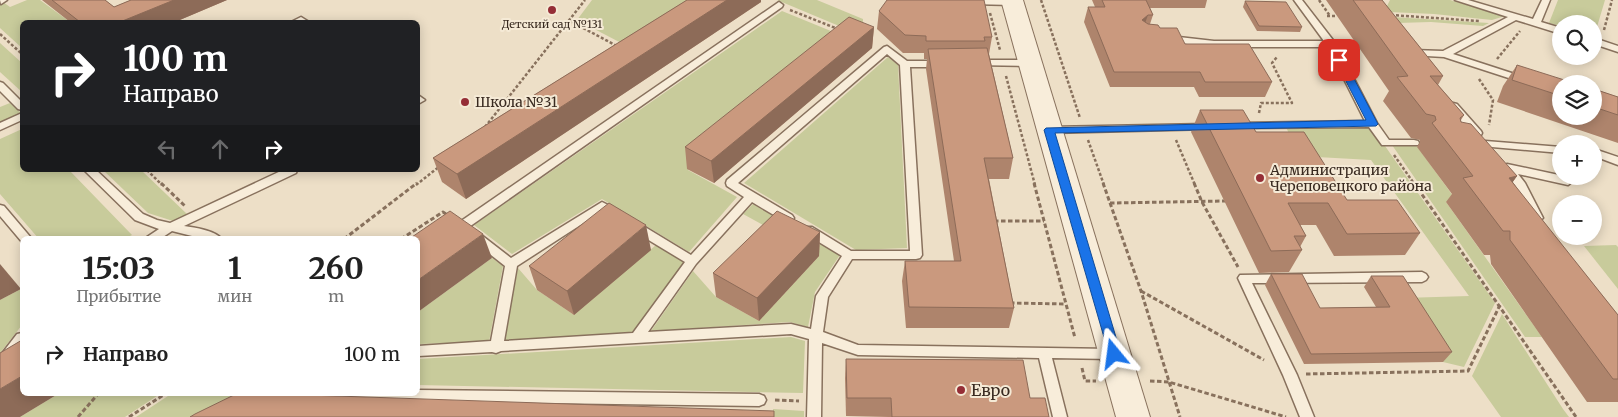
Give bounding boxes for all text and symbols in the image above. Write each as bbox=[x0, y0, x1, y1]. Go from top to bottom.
marker: Детский сад №131 bbox=[546, 4, 558, 16]
map controls bbox=[1552, 15, 1602, 245]
button: search bbox=[1552, 15, 1602, 65]
place label: Детский сад №131 bbox=[502, 17, 602, 31]
text: 100 m bbox=[123, 37, 228, 81]
pin bbox=[1318, 39, 1360, 81]
icon: right bbox=[40, 40, 105, 105]
icon: arrive bbox=[1325, 46, 1353, 74]
button: layers bbox=[1552, 75, 1602, 125]
text: Направо bbox=[123, 80, 219, 108]
place label: Школа №31 bbox=[475, 93, 557, 111]
marker: Школа №31 bbox=[459, 96, 471, 108]
icon: left bbox=[153, 135, 181, 163]
icon: ahead bbox=[206, 135, 234, 163]
icon: right bbox=[259, 135, 287, 163]
button: + bbox=[1552, 135, 1602, 185]
place label: Администрация Череповецкого района bbox=[1269, 161, 1432, 195]
marker: Администрация Череповецкого района bbox=[1254, 172, 1266, 184]
button: − bbox=[1552, 195, 1602, 245]
text: 15:03 bbox=[82, 249, 155, 287]
text: 1 bbox=[228, 249, 242, 287]
text: 260 bbox=[308, 249, 364, 287]
text: Прибытие bbox=[76, 286, 161, 306]
text: мин bbox=[217, 286, 252, 306]
text: m bbox=[328, 286, 344, 306]
position arrow bbox=[1087, 327, 1139, 379]
icon: right bbox=[40, 340, 68, 368]
text: Направо bbox=[83, 342, 168, 366]
text: 100 m bbox=[344, 342, 400, 366]
place label: Евро bbox=[971, 380, 1010, 400]
marker: Евро bbox=[955, 384, 967, 396]

